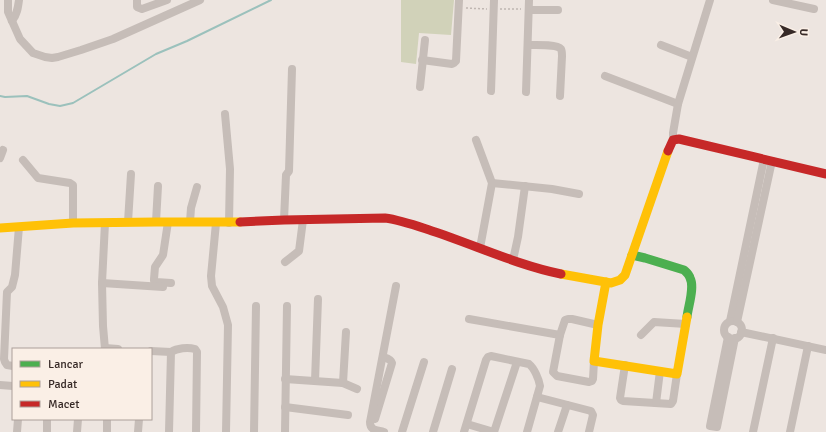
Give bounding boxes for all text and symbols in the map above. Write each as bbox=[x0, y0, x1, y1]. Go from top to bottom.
north arrow bbox=[774, 12, 814, 52]
text: U bbox=[797, 28, 810, 36]
legend bbox=[12, 348, 152, 420]
text: Lancar bbox=[48, 357, 84, 372]
text: Padat bbox=[48, 377, 77, 392]
text: Macet bbox=[48, 397, 80, 412]

